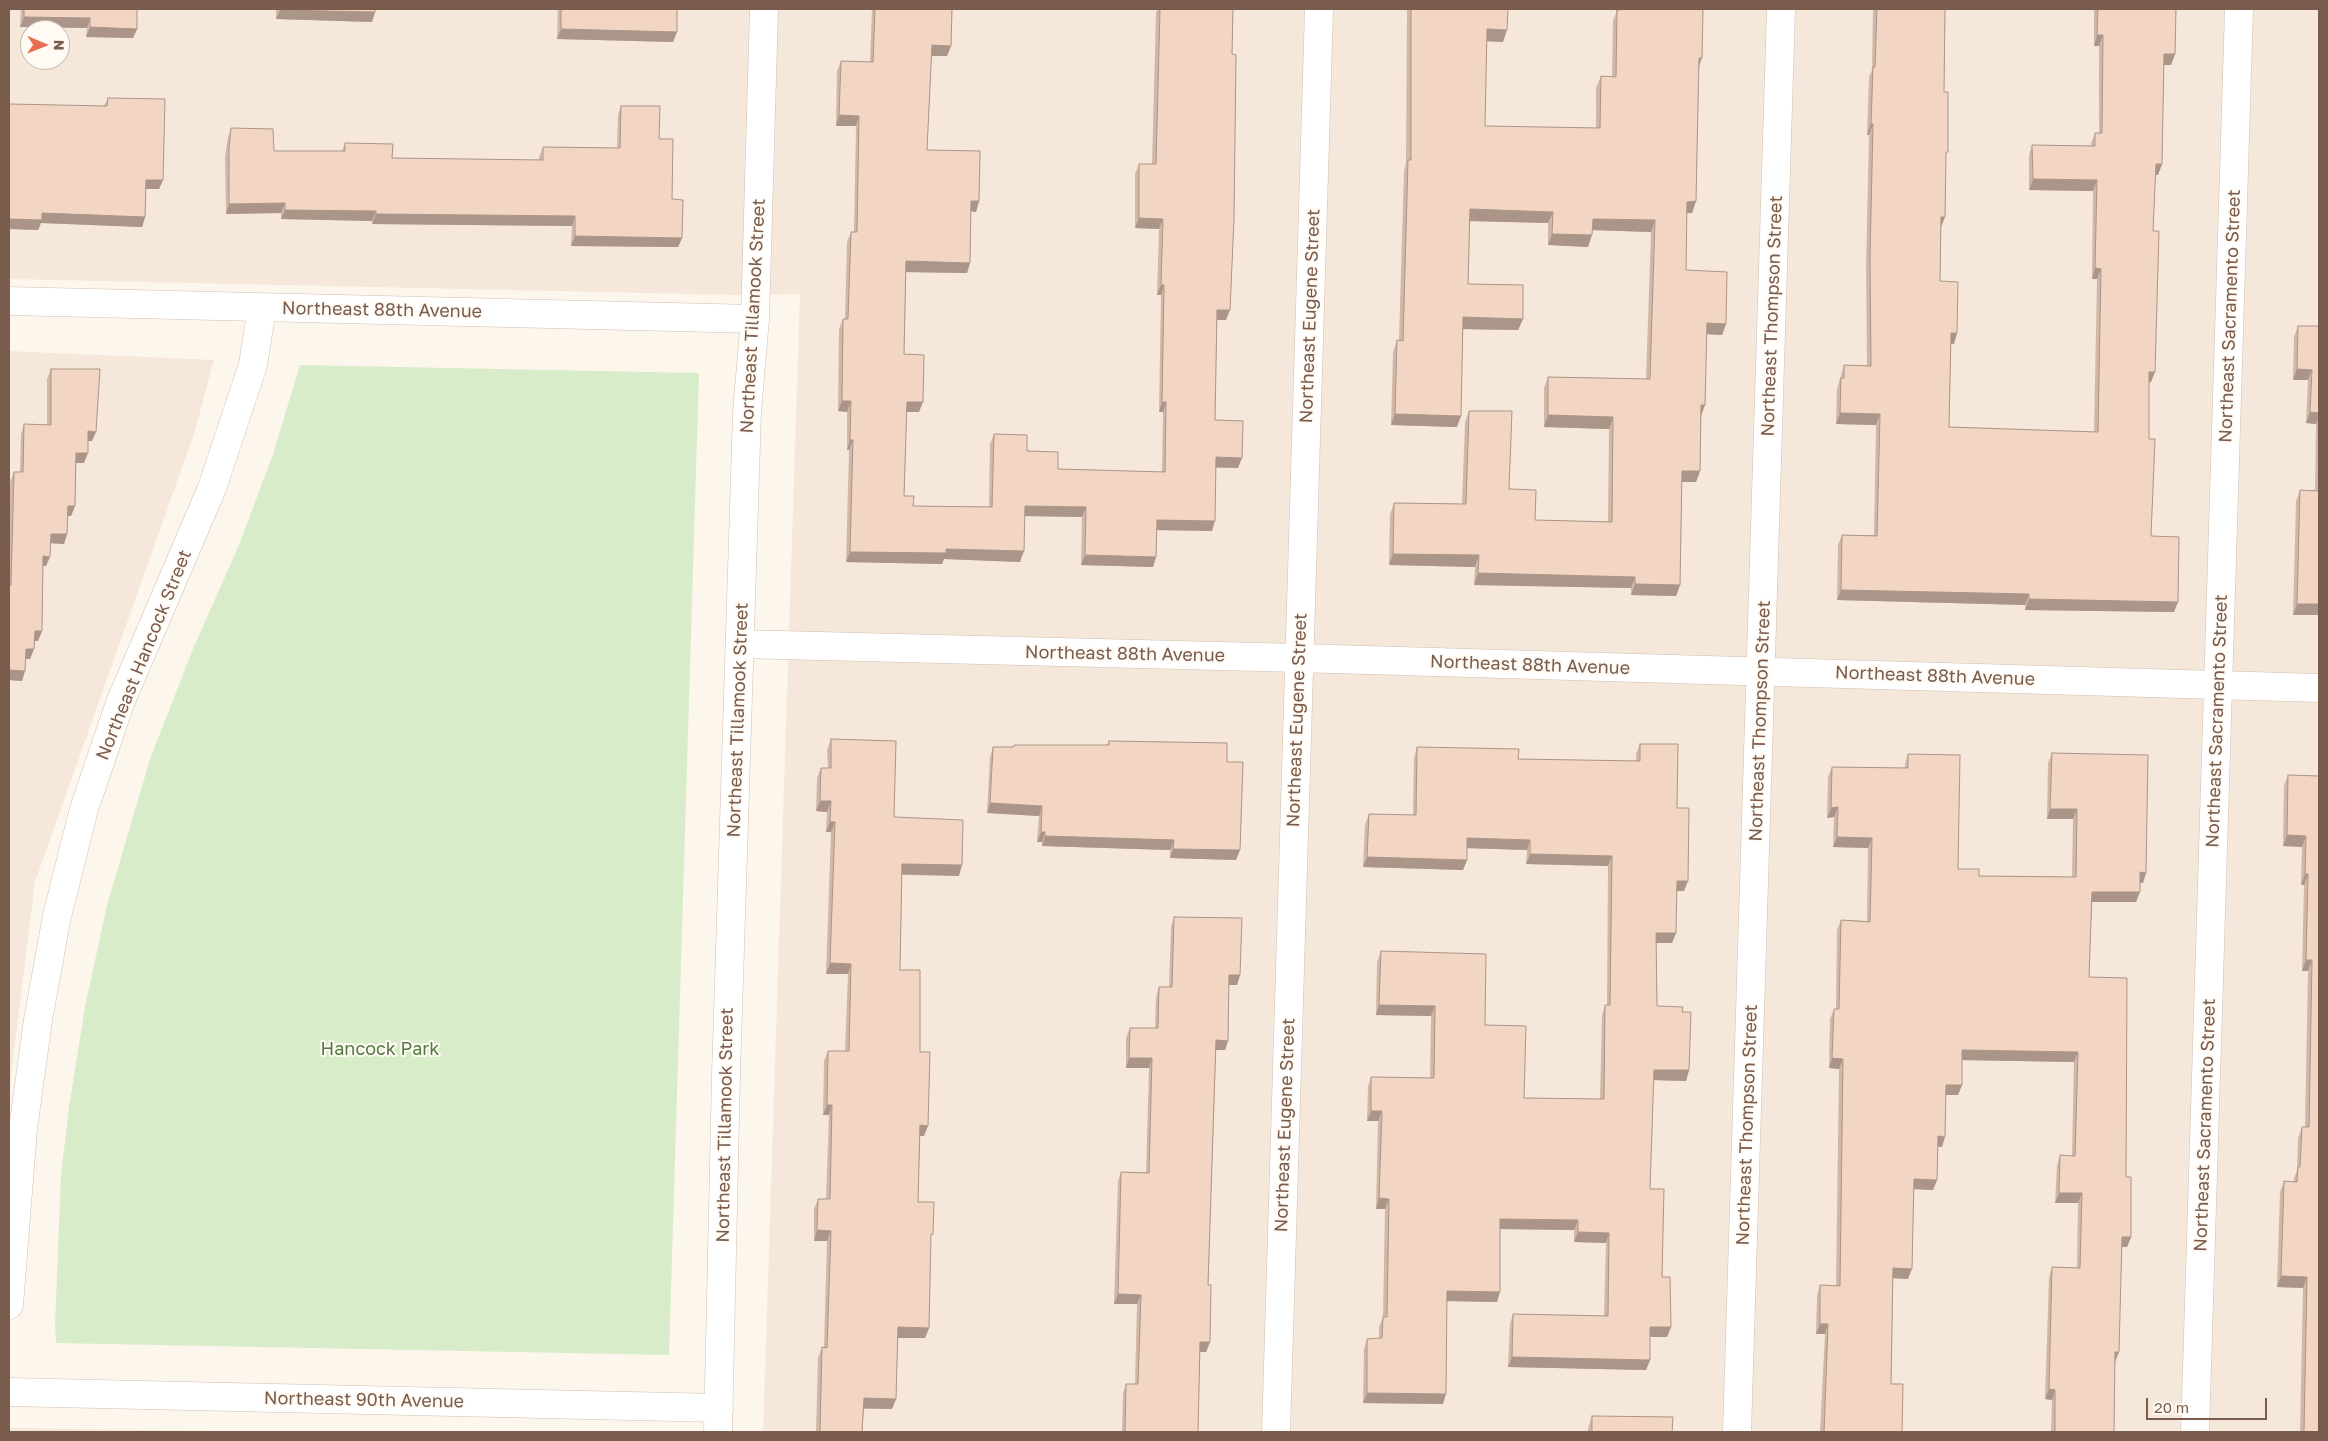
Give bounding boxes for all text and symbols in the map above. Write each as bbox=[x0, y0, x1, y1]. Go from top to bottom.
north arrow bbox=[20, 20, 70, 70]
text: N bbox=[51, 40, 68, 51]
street label: Northeast Sacramento Street bbox=[2215, 189, 2245, 443]
street label: Northeast Thompson Street bbox=[1757, 195, 1787, 437]
street label: Northeast Tillamook Street bbox=[736, 198, 770, 434]
street label: Northeast Eugene Street bbox=[1295, 208, 1325, 424]
street label: Northeast 88th Avenue bbox=[282, 297, 482, 323]
street label: Northeast Hancock Street bbox=[92, 547, 196, 763]
street label: Northeast Sacramento Street bbox=[2202, 594, 2232, 848]
street label: Northeast Thompson Street bbox=[1745, 600, 1775, 842]
street label: Northeast Tillamook Street bbox=[723, 602, 753, 838]
street label: Northeast Eugene Street bbox=[1282, 612, 1312, 828]
street label: Northeast 88th Avenue bbox=[1025, 641, 1225, 667]
street label: Northeast 88th Avenue bbox=[1430, 651, 1630, 679]
street label: Northeast 88th Avenue bbox=[1835, 662, 2035, 690]
street label: Northeast Sacramento Street bbox=[2190, 998, 2220, 1252]
street label: Northeast Thompson Street bbox=[1732, 1004, 1762, 1246]
street label: Northeast Tillamook Street bbox=[712, 1007, 738, 1243]
street label: Northeast Eugene Street bbox=[1270, 1017, 1300, 1233]
park label: Hancock Park bbox=[321, 1038, 439, 1060]
street label: Northeast 90th Avenue bbox=[264, 1387, 464, 1413]
scale bar bbox=[2148, 1388, 2269, 1420]
text: 20 m bbox=[2154, 1398, 2189, 1416]

